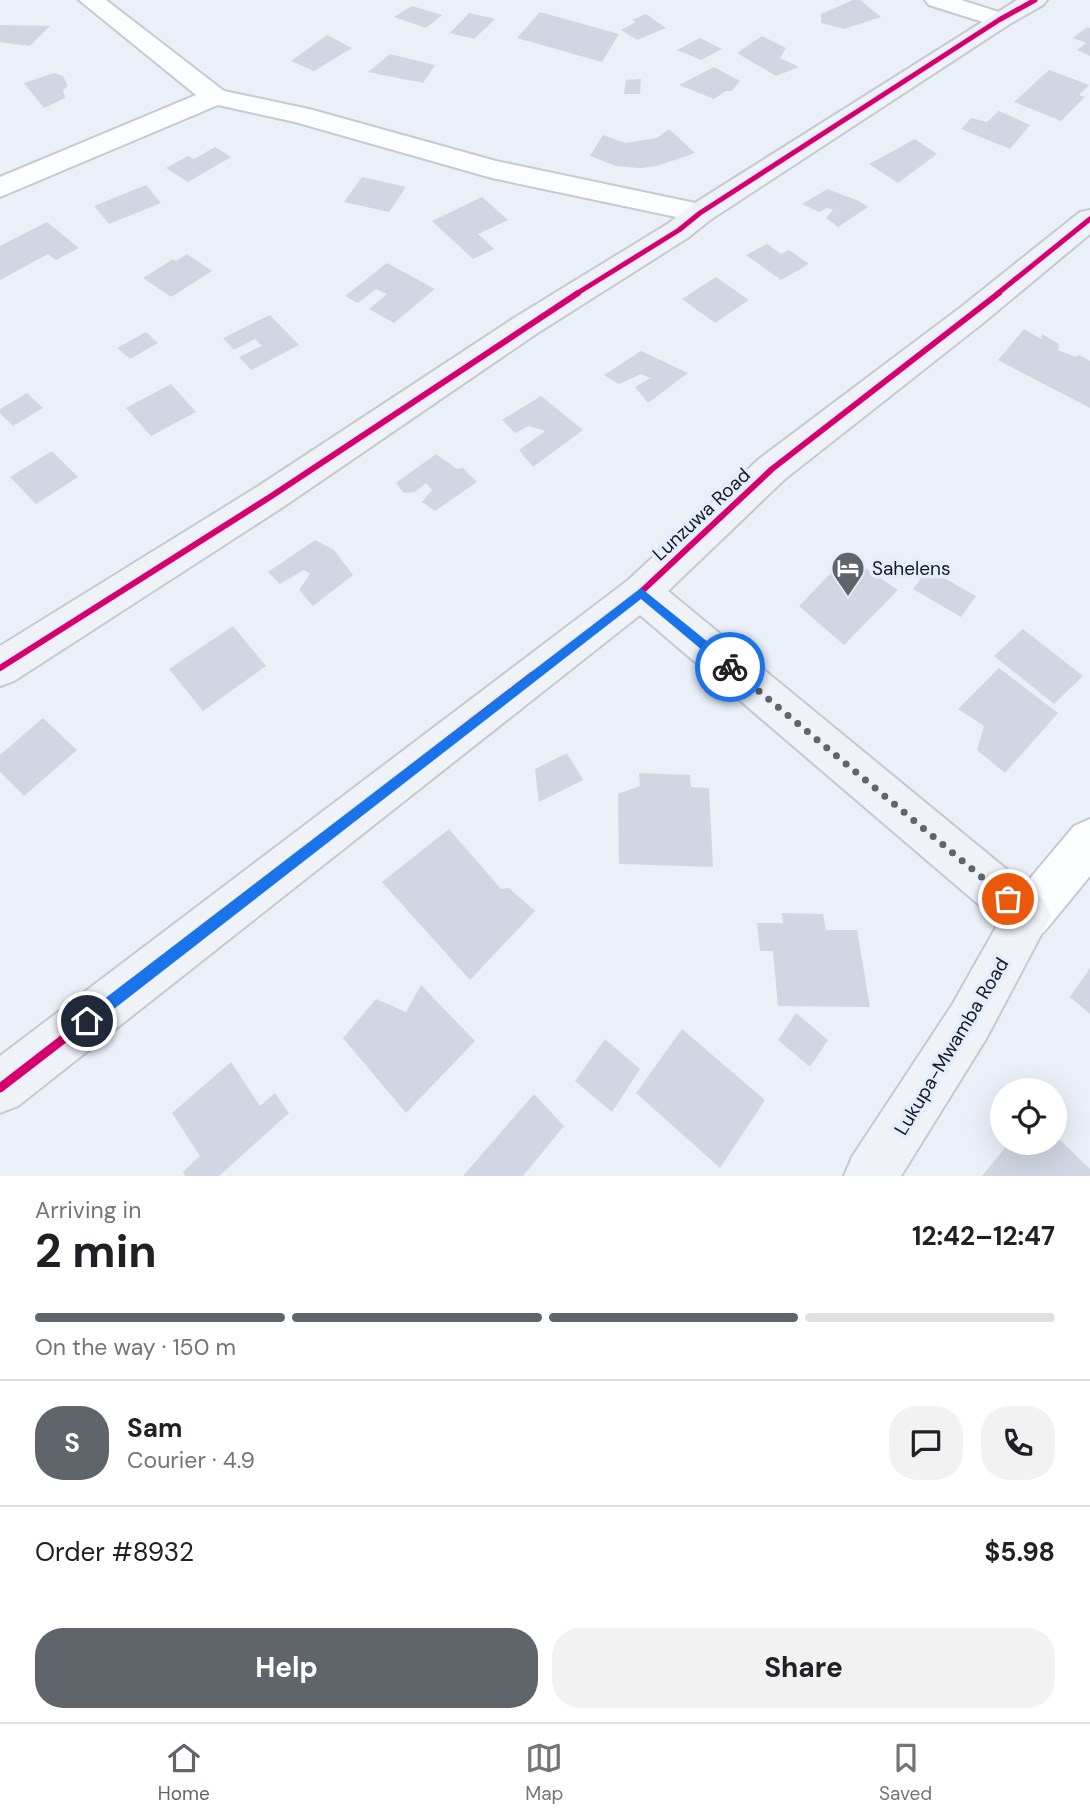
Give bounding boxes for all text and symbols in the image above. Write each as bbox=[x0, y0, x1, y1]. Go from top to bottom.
street label: Lunzuwa Road bbox=[647, 463, 756, 566]
hotel icon: Sahelens bbox=[829, 549, 867, 598]
place label: Sahelens bbox=[872, 556, 951, 581]
courier bbox=[695, 632, 765, 702]
icon: bike bbox=[711, 648, 749, 686]
pin bbox=[978, 869, 1038, 929]
icon: bag bbox=[989, 880, 1027, 918]
street label: Lukupa-Mwamba Road bbox=[888, 953, 1014, 1140]
pin bbox=[57, 991, 117, 1051]
icon: home bbox=[68, 1002, 106, 1040]
map controls bbox=[990, 1078, 1067, 1155]
button: locate bbox=[990, 1078, 1067, 1155]
text: Arriving in bbox=[35, 1195, 141, 1225]
text: 12:42–12:47 bbox=[912, 1219, 1055, 1253]
text: 2 min bbox=[35, 1221, 157, 1281]
text: On the way · 150 m bbox=[35, 1332, 236, 1362]
button: chat bbox=[889, 1406, 963, 1480]
button: phone bbox=[981, 1406, 1055, 1480]
text: Sam bbox=[127, 1411, 182, 1445]
text: S bbox=[64, 1426, 80, 1460]
text: Courier · 4.9 bbox=[127, 1445, 255, 1475]
text: Order #8932 bbox=[35, 1535, 194, 1569]
text: $5.98 bbox=[985, 1535, 1055, 1569]
button: Help bbox=[35, 1628, 538, 1708]
button: Share bbox=[552, 1628, 1055, 1708]
tab: Home bbox=[158, 1739, 210, 1806]
tab: Map bbox=[525, 1739, 563, 1806]
tab: Saved bbox=[879, 1739, 932, 1806]

